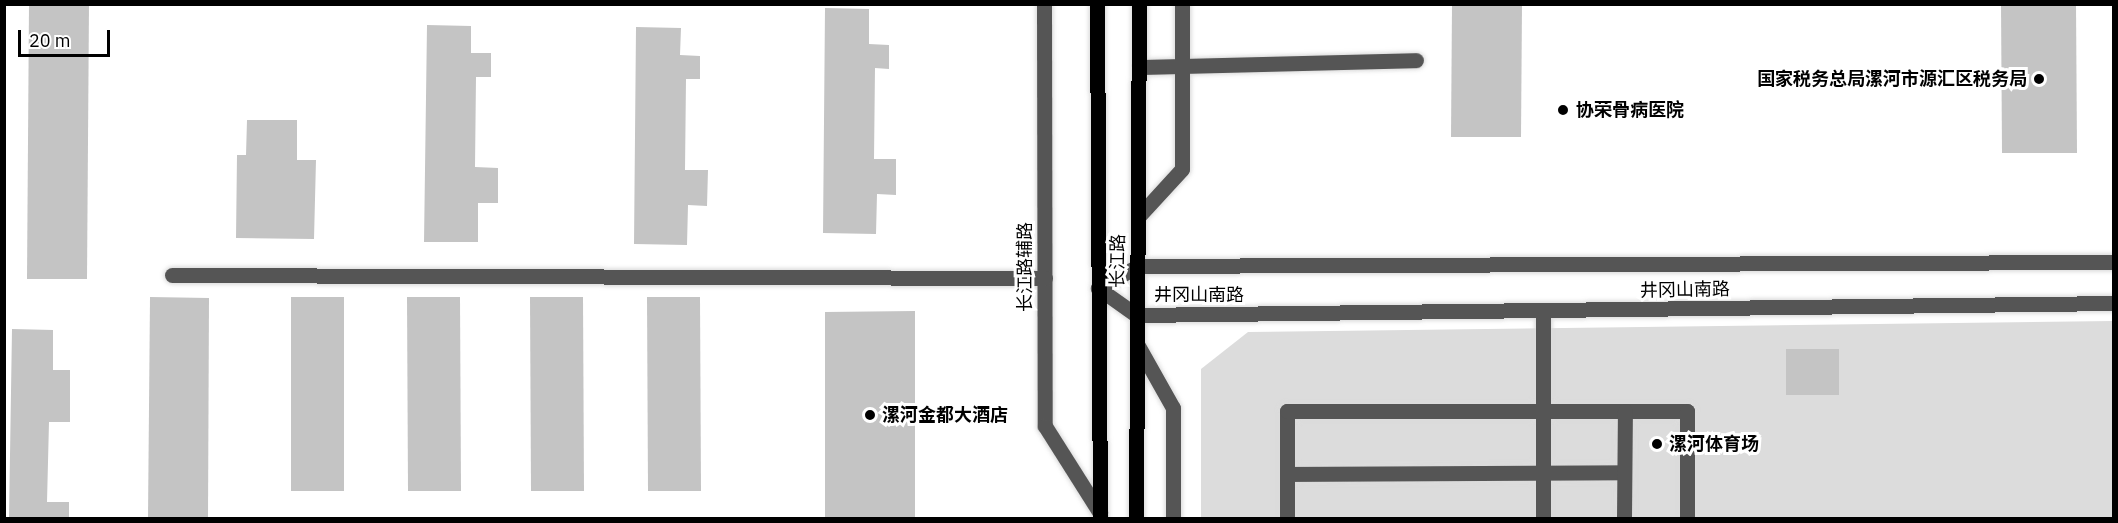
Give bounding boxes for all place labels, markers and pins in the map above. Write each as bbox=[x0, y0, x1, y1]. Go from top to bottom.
place label: 国家税务总局漯河市源汇区税务局 bbox=[1757, 68, 2027, 90]
marker: 国家税务总局漯河市源汇区税务局 bbox=[2032, 72, 2046, 86]
place label: 协荣骨病医院 bbox=[1576, 99, 1684, 121]
marker: 协荣骨病医院 bbox=[1554, 101, 1572, 119]
place label: 漯河金都大酒店 bbox=[882, 404, 1008, 426]
marker: 漯河金都大酒店 bbox=[863, 408, 877, 422]
place label: 漯河体育场 bbox=[1669, 433, 1759, 455]
marker: 漯河体育场 bbox=[1650, 437, 1664, 451]

